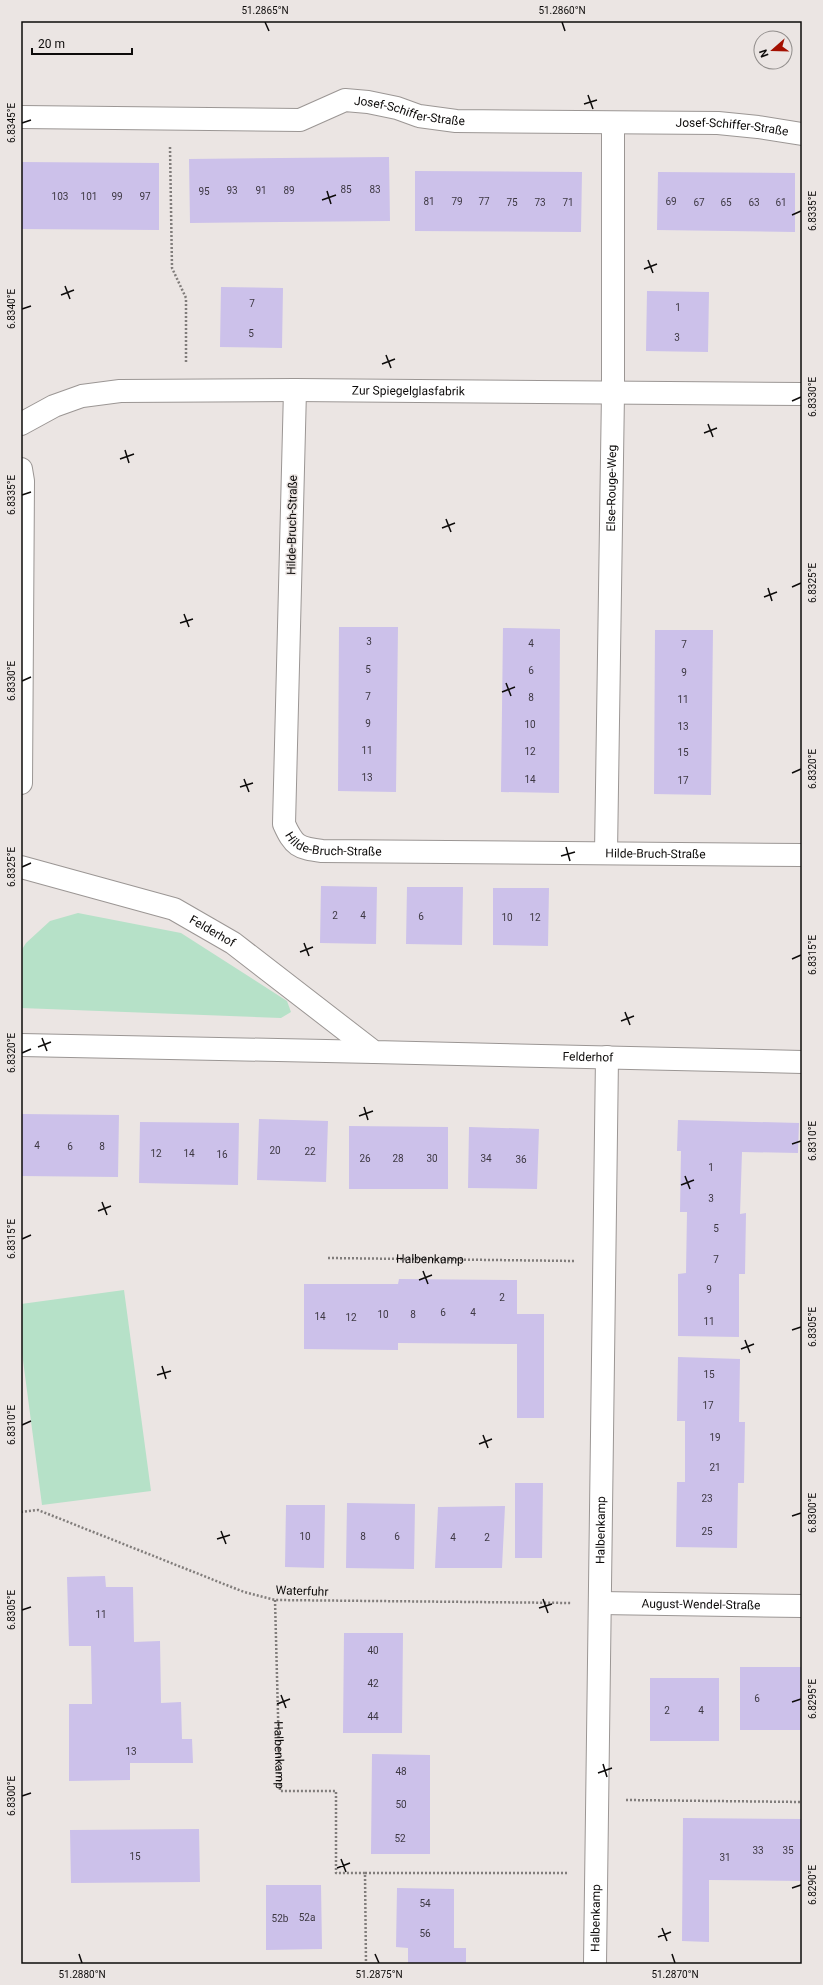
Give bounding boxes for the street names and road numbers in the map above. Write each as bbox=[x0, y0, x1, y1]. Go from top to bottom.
street label: Josef-Schiffer-Straße bbox=[353, 94, 465, 128]
street label: Josef-Schiffer-Straße bbox=[676, 116, 790, 139]
street label: Zur Spiegelglasfabrik bbox=[352, 383, 466, 398]
street label: Else-Rouge-Weg bbox=[604, 445, 619, 531]
street label: Hilde-Bruch-Straße bbox=[284, 475, 300, 575]
street label: Hilde-Bruch-Straße bbox=[282, 829, 382, 858]
street label: Hilde-Bruch-Straße bbox=[605, 846, 706, 861]
street label: Felderhof bbox=[187, 912, 239, 950]
street label: Felderhof bbox=[562, 1049, 614, 1065]
street label: Halbenkamp bbox=[396, 1252, 464, 1267]
street label: Halbenkamp bbox=[593, 1496, 608, 1564]
street label: Waterfuhr bbox=[275, 1583, 329, 1599]
street label: August-Wendel-Straße bbox=[641, 1597, 761, 1612]
street label: Halbenkamp bbox=[271, 1721, 287, 1789]
street label: Halbenkamp bbox=[588, 1884, 603, 1952]

